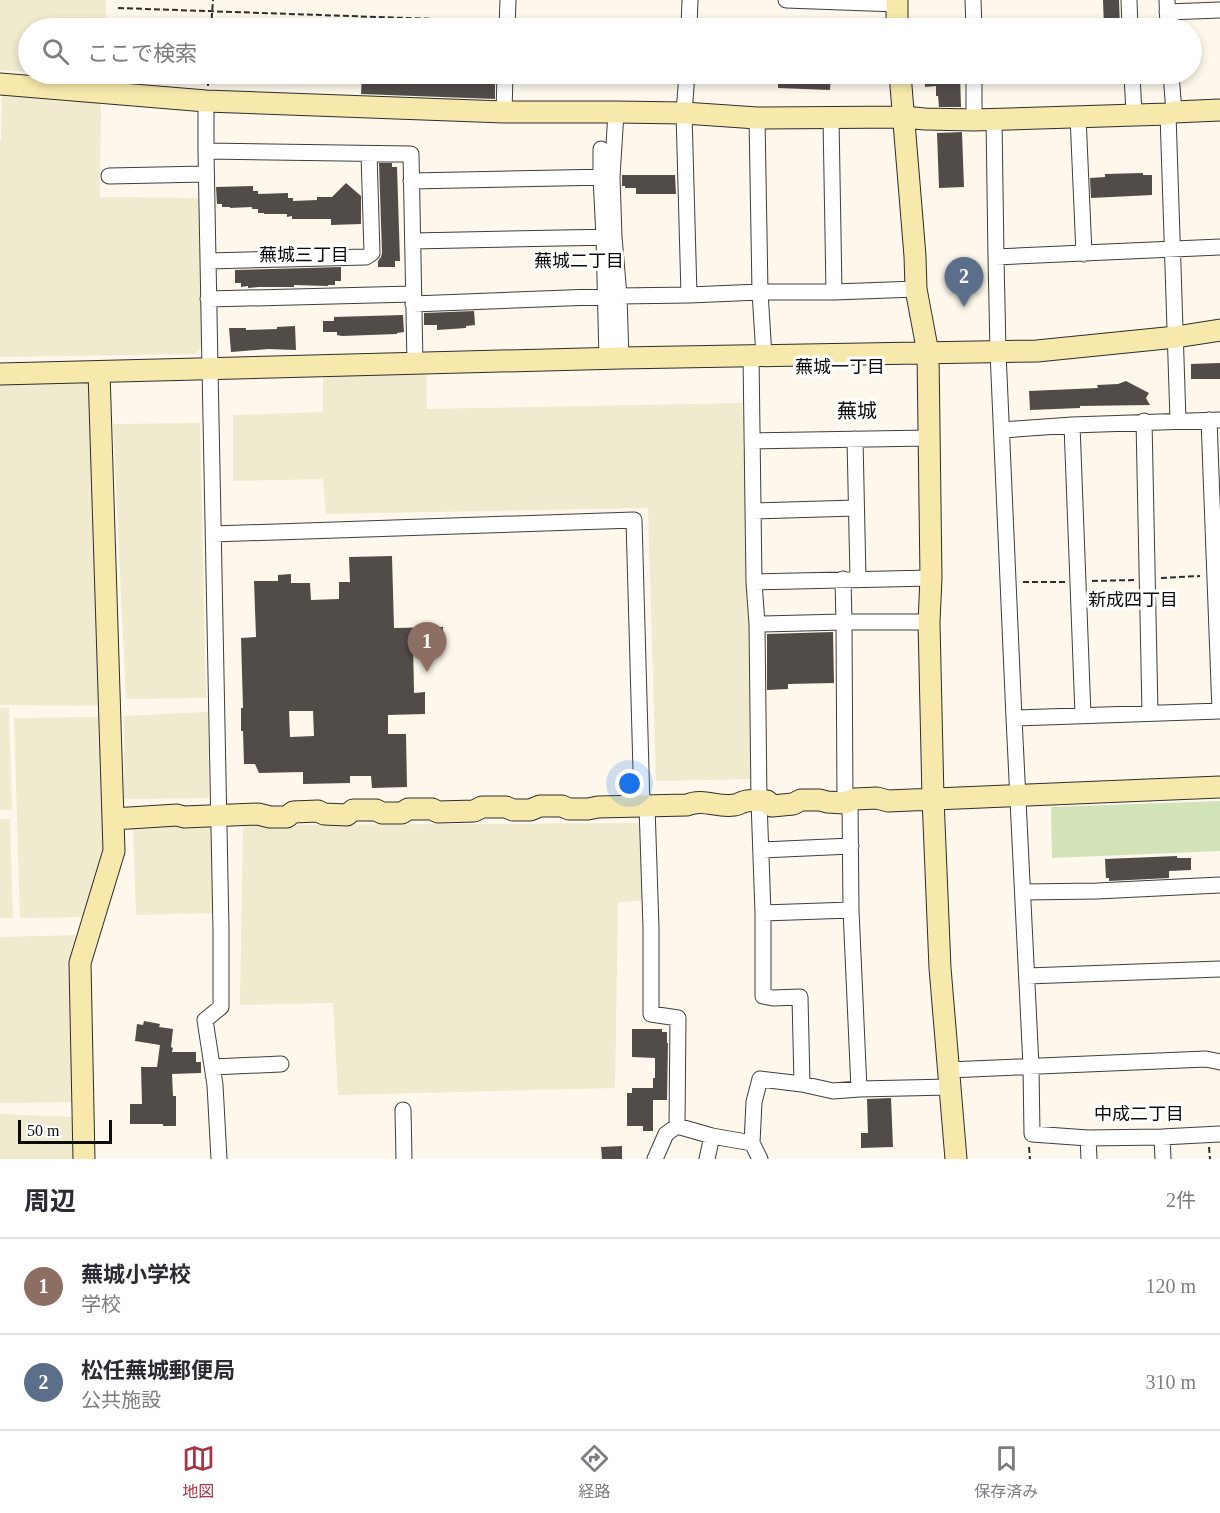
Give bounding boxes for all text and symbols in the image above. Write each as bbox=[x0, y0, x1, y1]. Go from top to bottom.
search box bbox=[18, 18, 1202, 84]
icon: search bbox=[39, 35, 72, 68]
text: ここで検索 bbox=[87, 41, 197, 66]
district label: 蕪城三丁目 bbox=[259, 245, 349, 265]
district label: 蕪城二丁目 bbox=[534, 251, 624, 271]
pin: 2 bbox=[944, 258, 984, 307]
district label: 蕪城一丁目 bbox=[795, 357, 885, 377]
district label: 蕪城 bbox=[837, 400, 877, 422]
district label: 新成四丁目 bbox=[1088, 590, 1178, 610]
pin: 1 bbox=[408, 622, 446, 672]
your location bbox=[615, 769, 644, 798]
district label: 中成二丁目 bbox=[1094, 1104, 1184, 1124]
scale bar bbox=[18, 1117, 112, 1144]
text: 50 m bbox=[27, 1122, 59, 1139]
text: 周辺 bbox=[24, 1187, 76, 1216]
text: 2件 bbox=[1166, 1189, 1196, 1211]
text: 蕪城小学校 bbox=[81, 1262, 191, 1287]
text: 1 bbox=[39, 1275, 49, 1297]
text: 120 m bbox=[1145, 1275, 1196, 1297]
text: 学校 bbox=[81, 1293, 121, 1315]
text: 松任蕪城郵便局 bbox=[81, 1358, 235, 1383]
text: 2 bbox=[39, 1371, 49, 1393]
text: 310 m bbox=[1145, 1371, 1196, 1393]
text: 公共施設 bbox=[81, 1389, 161, 1411]
tab: 地図 bbox=[182, 1442, 215, 1502]
tab: 経路 bbox=[578, 1442, 611, 1502]
tab: 保存済み bbox=[974, 1442, 1038, 1502]

